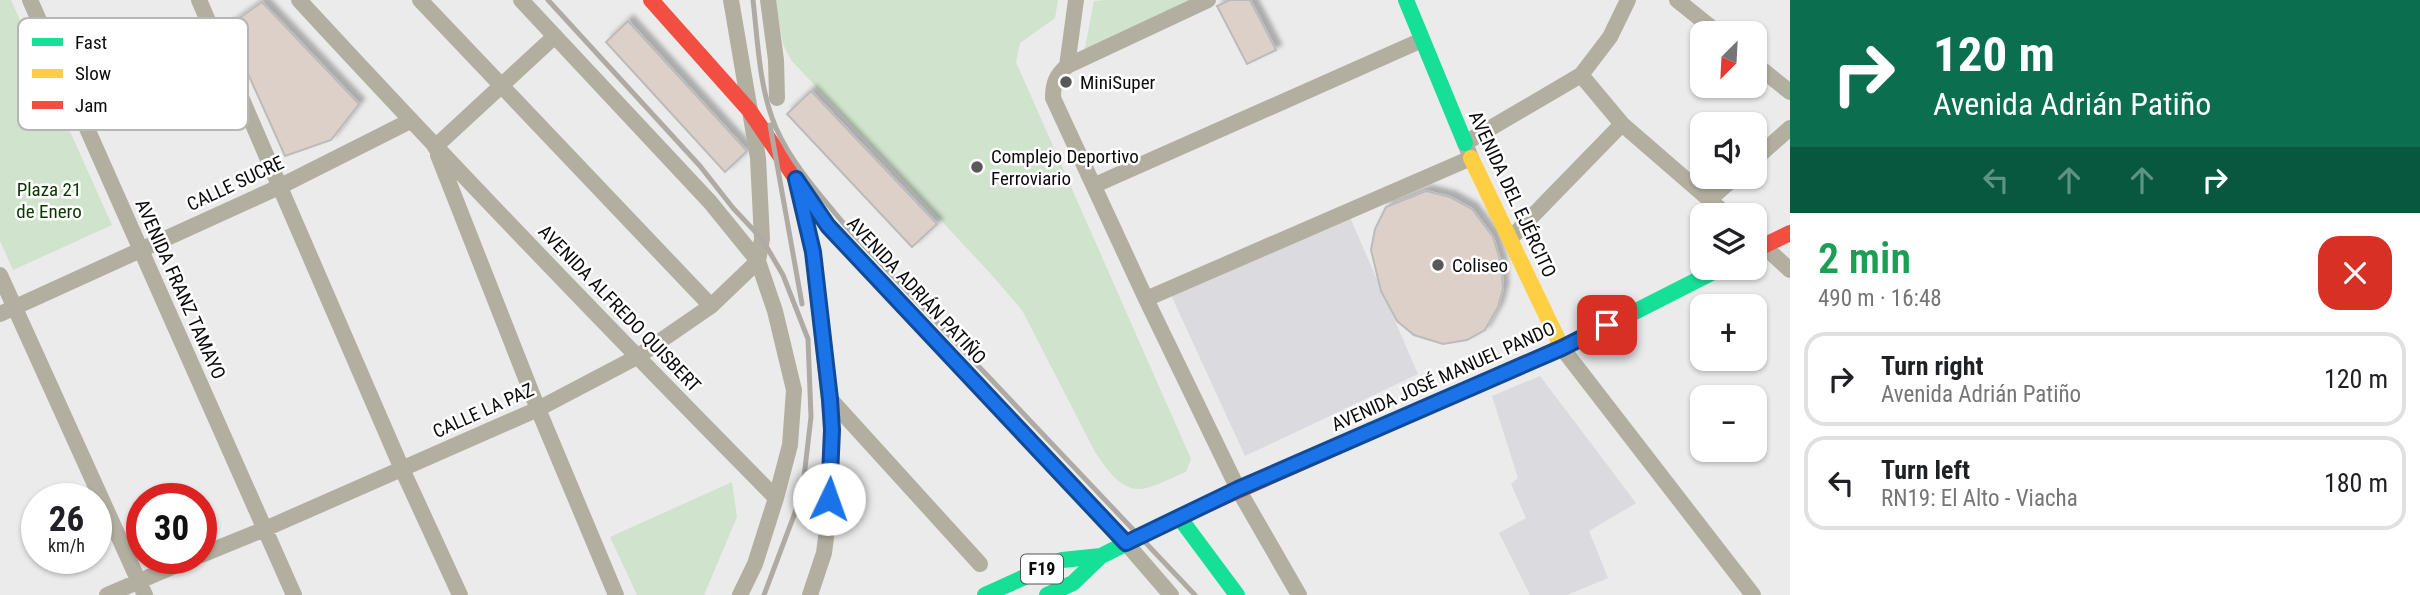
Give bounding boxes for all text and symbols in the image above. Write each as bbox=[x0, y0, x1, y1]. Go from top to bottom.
legend bbox=[18, 18, 248, 130]
north arrow bbox=[1690, 21, 1768, 98]
map controls bbox=[1690, 21, 1767, 462]
text: 120 m bbox=[1933, 26, 2055, 83]
icon: right bbox=[1818, 28, 1909, 119]
text: Fast bbox=[75, 31, 107, 54]
text: Slow bbox=[75, 62, 111, 85]
place label: MiniSuper bbox=[1080, 71, 1156, 94]
marker: MiniSuper bbox=[1058, 74, 1074, 90]
text: Avenida Adrián Patiño bbox=[1933, 85, 2211, 123]
text: Jam bbox=[75, 94, 108, 117]
street label: AVENIDA DEL EJÉRCITO bbox=[1464, 107, 1561, 281]
button: sound bbox=[1690, 112, 1767, 189]
place label: Complejo Deportivo Ferroviario bbox=[991, 145, 1139, 190]
street label: CALLE SUCRE bbox=[183, 151, 287, 216]
marker: Complejo Deportivo Ferroviario bbox=[969, 159, 985, 175]
icon: left bbox=[1977, 161, 2015, 199]
icon: ahead bbox=[2050, 161, 2088, 199]
icon: ahead bbox=[2123, 161, 2161, 199]
icon: right bbox=[2196, 161, 2234, 199]
park label: Plaza 21 de Enero bbox=[16, 178, 82, 223]
street label: AVENIDA FRANZ TAMAYO bbox=[130, 196, 231, 383]
button: layers bbox=[1690, 203, 1767, 280]
street label: AVENIDA ADRIÁN PATIÑO bbox=[842, 212, 991, 369]
street label: AVENIDA ALFREDO QUISBERT bbox=[534, 220, 706, 397]
text: 2 min bbox=[1818, 234, 1911, 283]
button: close bbox=[2318, 236, 2392, 310]
place label: Coliseo bbox=[1452, 254, 1508, 277]
marker: Coliseo bbox=[1430, 257, 1446, 273]
text: 490 m · 16:48 bbox=[1818, 285, 1942, 312]
button: + bbox=[1690, 294, 1767, 371]
pin bbox=[1577, 295, 1637, 355]
icon: arrive bbox=[1588, 306, 1626, 344]
street label: AVENIDA JOSÉ MANUEL PANDO bbox=[1328, 317, 1558, 436]
text: Turn right bbox=[1881, 351, 1983, 381]
icon: right bbox=[1822, 360, 1860, 398]
text: 120 m bbox=[2324, 364, 2388, 394]
street label: CALLE LA PAZ bbox=[429, 378, 537, 443]
text: Avenida Adrián Patiño bbox=[1881, 381, 2081, 408]
button: − bbox=[1690, 385, 1767, 462]
text: Turn left bbox=[1881, 455, 1970, 485]
position arrow bbox=[792, 462, 866, 536]
icon: left bbox=[1822, 464, 1860, 502]
text: 180 m bbox=[2324, 468, 2388, 498]
speed limit sign: 30 bbox=[126, 483, 217, 574]
text: RN19: El Alto - Viacha bbox=[1881, 485, 2078, 512]
text: 26 bbox=[49, 499, 84, 540]
text: km/h bbox=[48, 535, 85, 556]
road number: F19 bbox=[1021, 554, 1063, 584]

